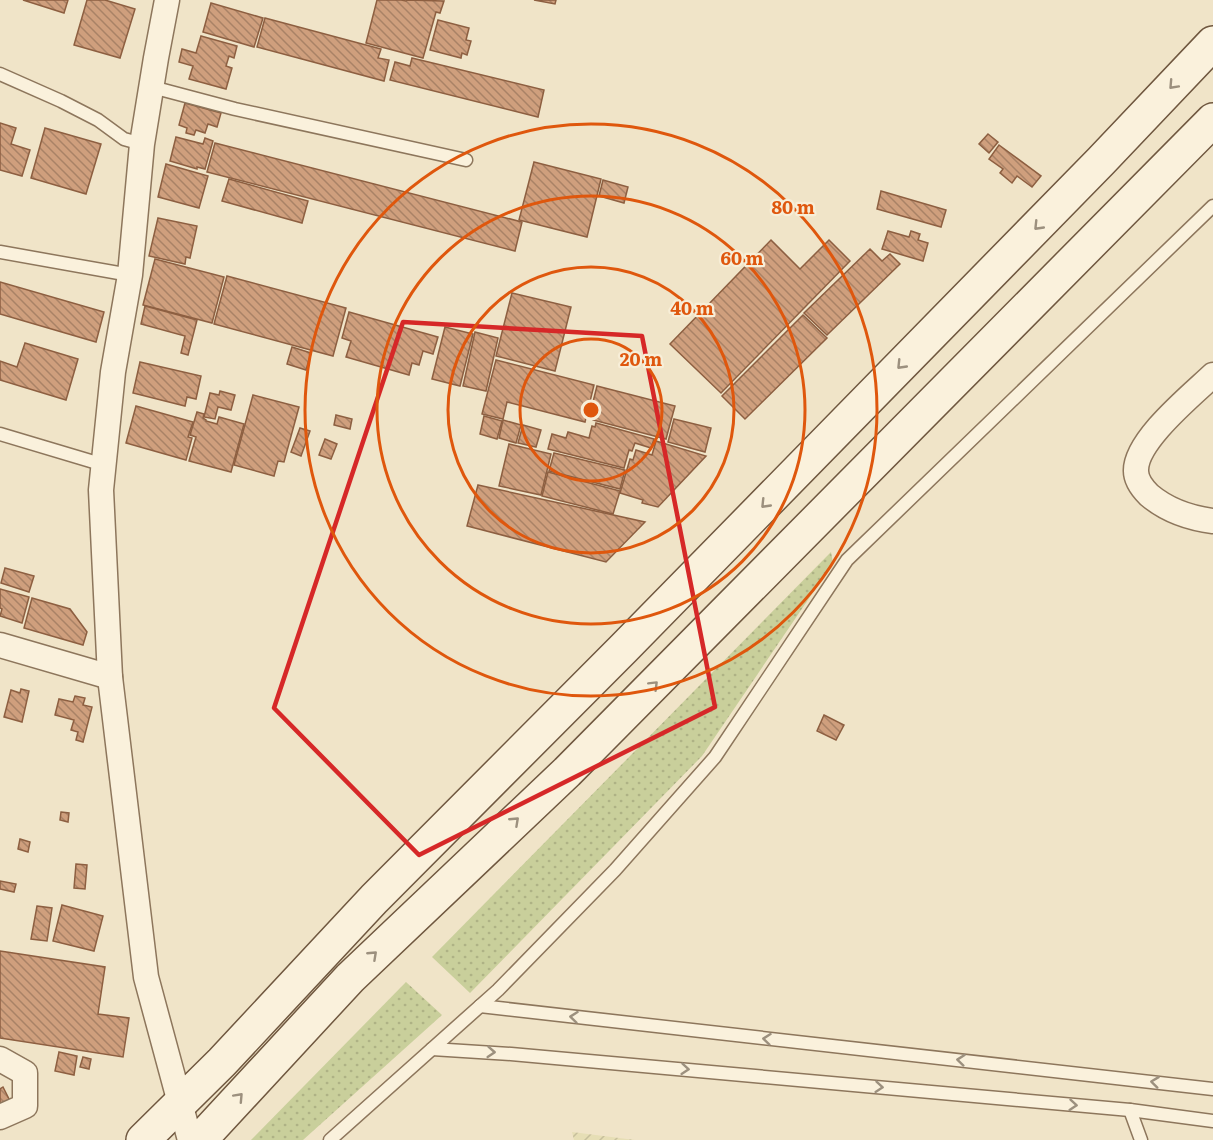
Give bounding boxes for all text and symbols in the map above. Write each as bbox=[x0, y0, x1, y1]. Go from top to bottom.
one-way arrow bbox=[1169, 78, 1180, 89]
text: 80 m bbox=[771, 193, 815, 220]
one-way arrow bbox=[1034, 218, 1045, 229]
text: 60 m bbox=[720, 244, 764, 271]
text: 40 m bbox=[670, 294, 714, 321]
text: 20 m bbox=[620, 345, 662, 372]
one-way arrow bbox=[898, 358, 909, 369]
centre of rings bbox=[581, 400, 601, 420]
one-way arrow bbox=[761, 498, 772, 508]
one-way arrow bbox=[647, 681, 658, 691]
one-way arrow bbox=[508, 818, 519, 829]
one-way arrow bbox=[366, 952, 377, 963]
one-way arrow bbox=[569, 1011, 578, 1024]
one-way arrow bbox=[763, 1033, 772, 1045]
one-way arrow bbox=[486, 1046, 495, 1059]
one-way arrow bbox=[957, 1054, 966, 1067]
one-way arrow bbox=[680, 1062, 689, 1075]
one-way arrow bbox=[1150, 1076, 1160, 1089]
one-way arrow bbox=[875, 1080, 884, 1093]
one-way arrow bbox=[232, 1093, 243, 1104]
one-way arrow bbox=[1069, 1098, 1078, 1111]

